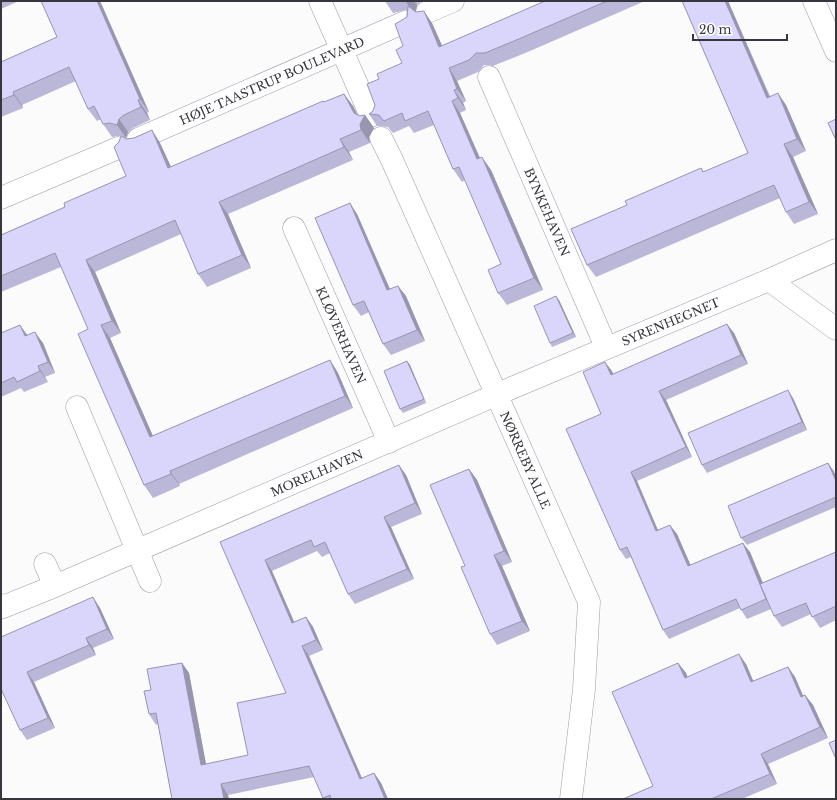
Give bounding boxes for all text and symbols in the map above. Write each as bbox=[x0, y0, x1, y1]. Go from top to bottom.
scale bar bbox=[693, 16, 787, 42]
text: 20 m bbox=[699, 22, 731, 37]
street label: HØJE TAASTRUP BOULEVARD bbox=[177, 33, 366, 127]
street label: BYNKEHAVEN bbox=[522, 165, 573, 259]
street label: KLØVERHAVEN bbox=[313, 284, 370, 386]
street label: SYRENHEGNET bbox=[619, 294, 722, 349]
street label: NØRREBY ALLE bbox=[497, 409, 554, 511]
street label: MORELHAVEN bbox=[268, 446, 365, 499]

